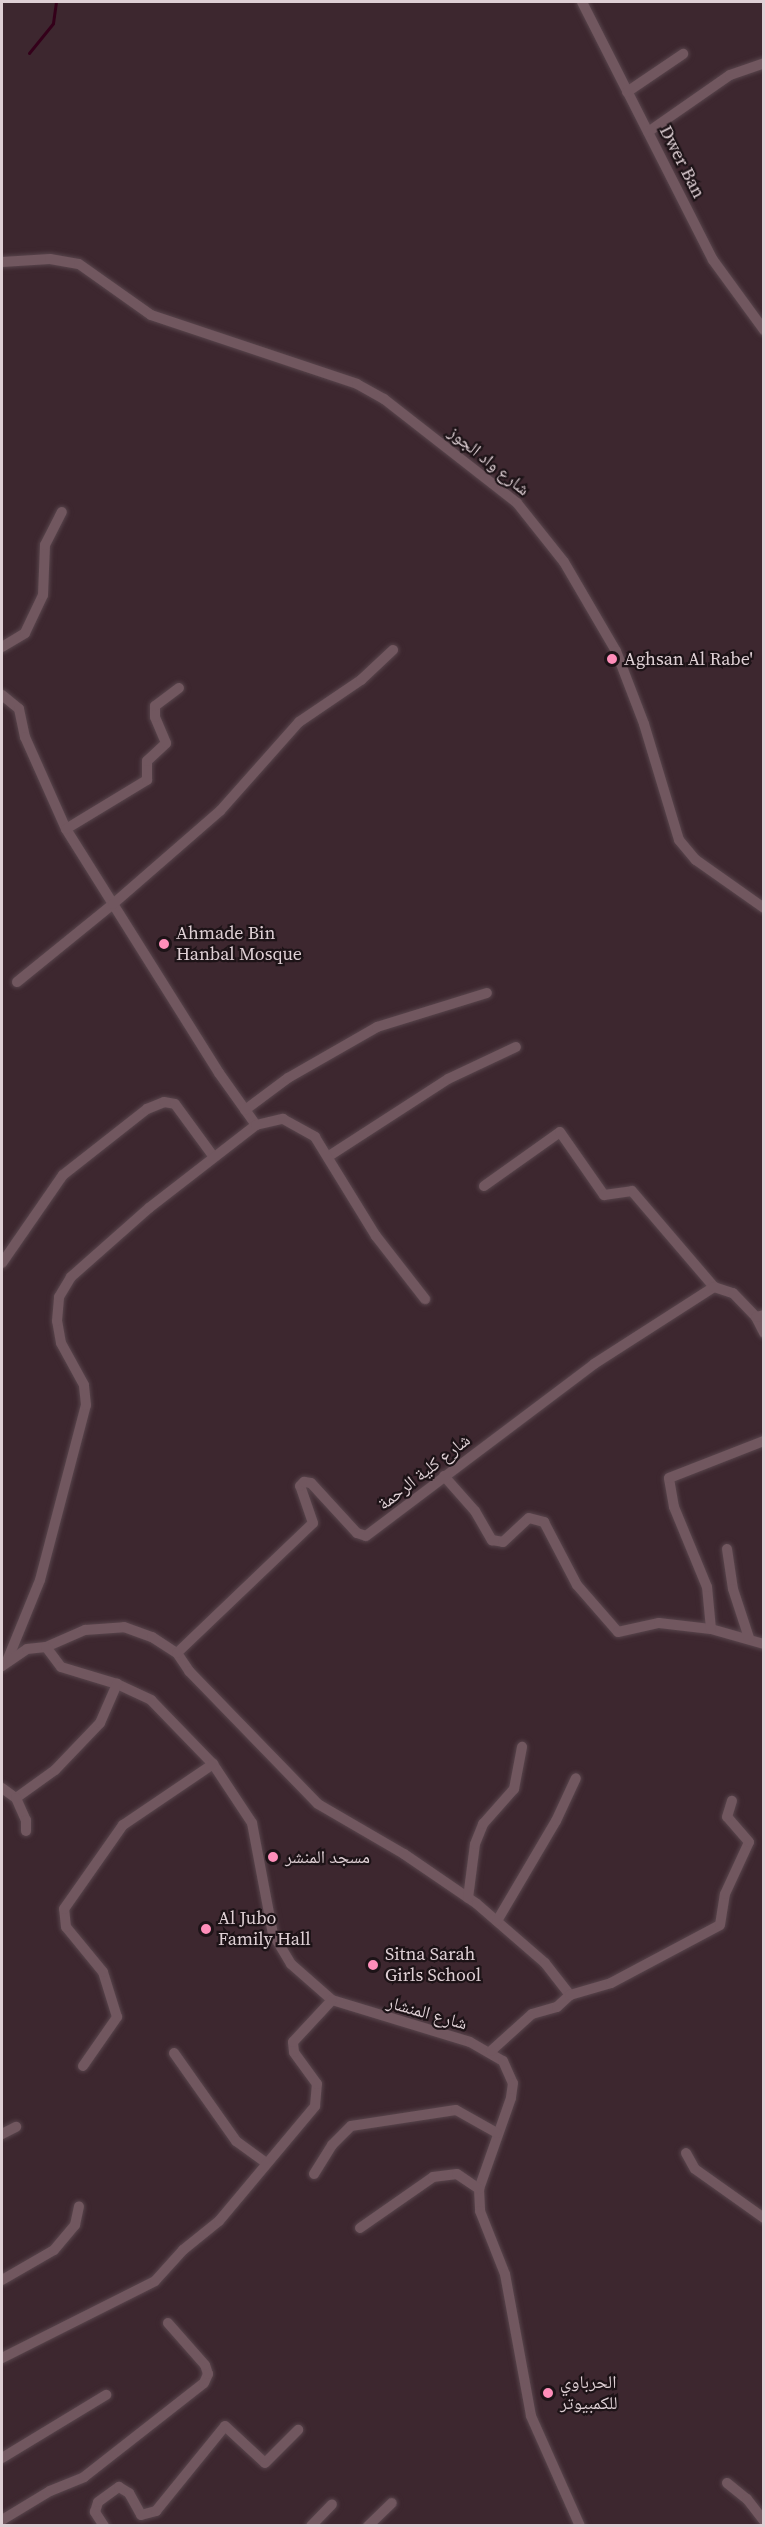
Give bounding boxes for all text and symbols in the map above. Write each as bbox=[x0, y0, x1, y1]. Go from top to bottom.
street label: Dwer Ban bbox=[655, 122, 709, 202]
street label: شارع واد الجوز bbox=[444, 422, 534, 500]
place label: Aghsan Al Rabe' bbox=[624, 648, 753, 670]
marker: Aghsan Al Rabe' bbox=[605, 652, 619, 666]
place label: Ahmade Bin Hanbal Mosque bbox=[176, 923, 302, 966]
marker: Ahmade Bin Hanbal Mosque bbox=[157, 937, 171, 951]
street label: شارع كلية الرحمة bbox=[373, 1429, 475, 1515]
place label: مسجد المنشر bbox=[285, 1846, 370, 1868]
marker: مسجد المنشر bbox=[266, 1850, 280, 1864]
place label: Al Jubo Family Hall bbox=[218, 1908, 311, 1950]
marker: Al Jubo Family Hall bbox=[199, 1922, 213, 1936]
place label: Sitna Sarah Girls School bbox=[385, 1944, 481, 1986]
marker: Sitna Sarah Girls School bbox=[366, 1958, 380, 1972]
street label: شارع المنشار bbox=[384, 1991, 470, 2035]
place label: الحرباوي للكمبيوتر bbox=[560, 2372, 618, 2414]
marker: الحرباوي للكمبيوتر bbox=[541, 2386, 555, 2400]

